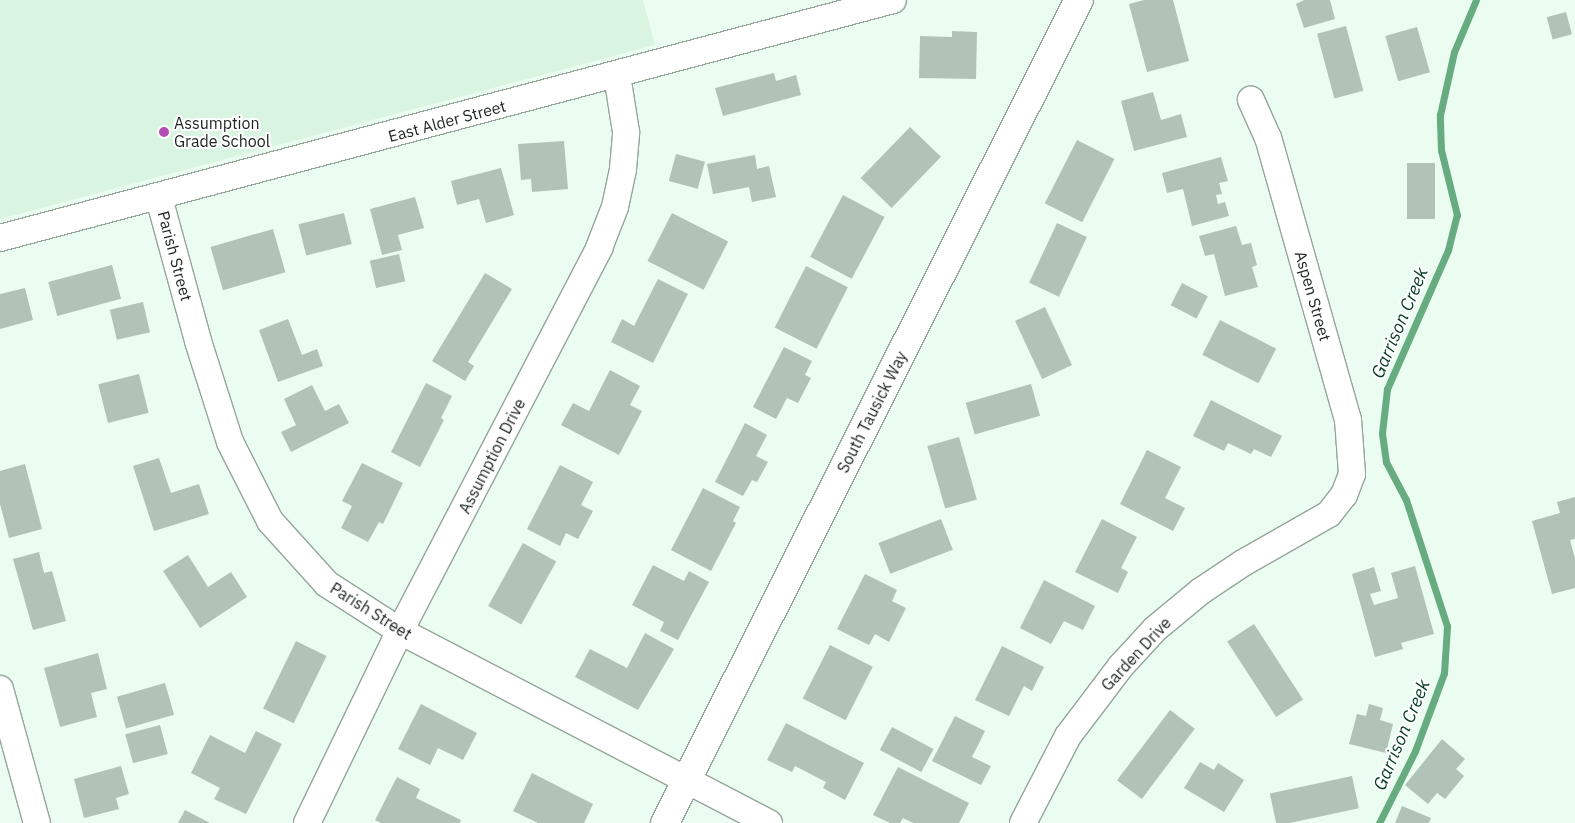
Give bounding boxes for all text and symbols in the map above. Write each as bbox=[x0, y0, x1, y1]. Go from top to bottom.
street label: East Alder Street bbox=[386, 96, 508, 146]
place label: Assumption Grade School bbox=[174, 113, 270, 151]
marker: Assumption Grade School bbox=[158, 126, 170, 138]
street label: Parish Street bbox=[154, 209, 196, 303]
street label: Aspen Street bbox=[1291, 249, 1335, 343]
water label: Garrison Creek bbox=[1367, 264, 1433, 382]
street label: South Tausick Way bbox=[833, 348, 911, 476]
street label: Assumption Drive bbox=[455, 395, 529, 517]
street label: Parish Street bbox=[327, 578, 415, 644]
street label: Garden Drive bbox=[1097, 613, 1175, 695]
water label: Garrison Creek bbox=[1369, 676, 1435, 794]

